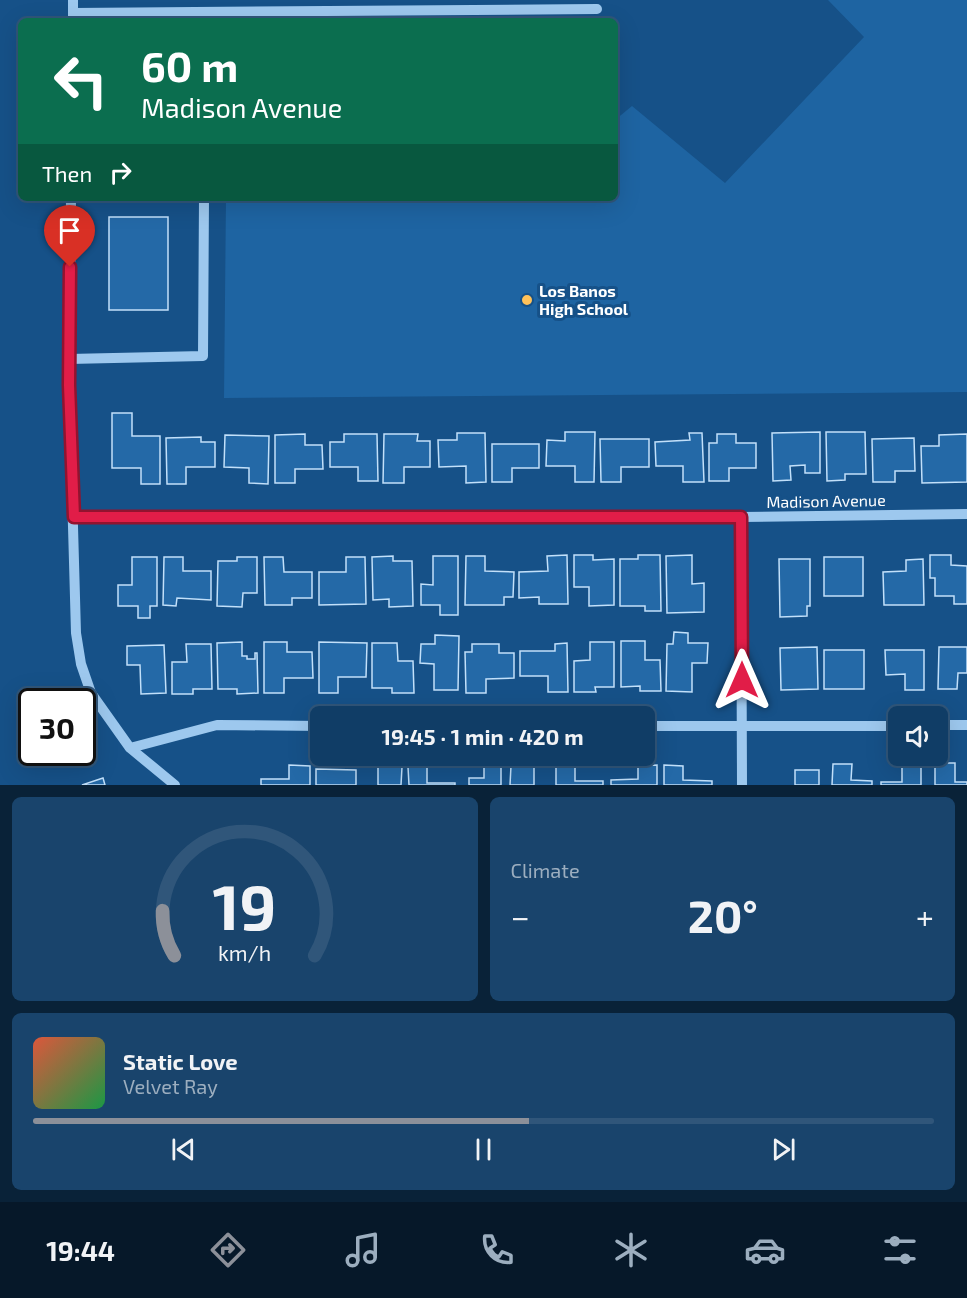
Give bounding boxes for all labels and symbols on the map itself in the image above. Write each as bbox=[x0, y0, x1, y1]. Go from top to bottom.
pin bbox=[44, 205, 95, 267]
place label: Los Banos High School bbox=[539, 281, 629, 318]
marker: Los Banos High School bbox=[520, 293, 534, 307]
street label: Madison Avenue bbox=[766, 490, 886, 511]
position arrow bbox=[710, 648, 774, 712]
speed limit sign: 30 bbox=[18, 688, 96, 766]

